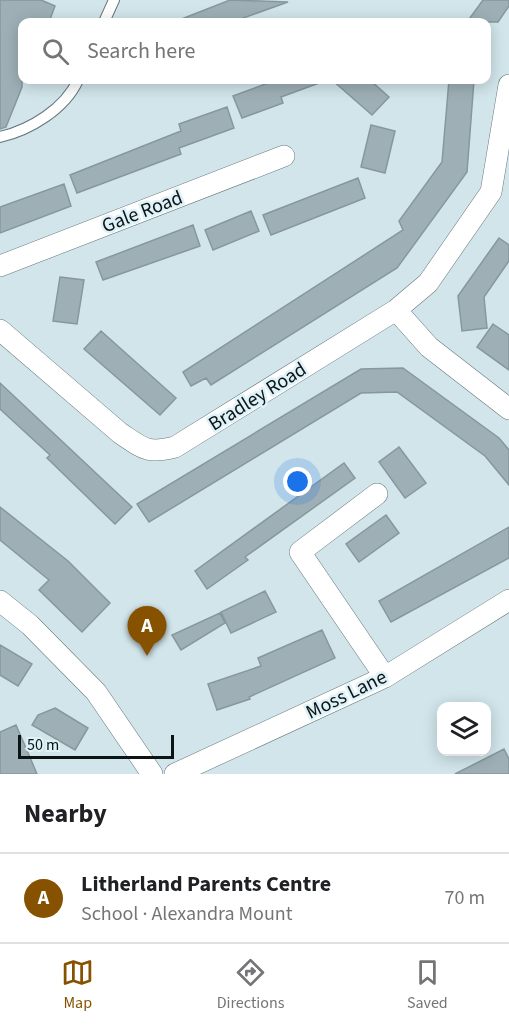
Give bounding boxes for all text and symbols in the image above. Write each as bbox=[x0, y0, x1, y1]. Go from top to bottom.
search box bbox=[18, 18, 491, 84]
icon: search bbox=[39, 35, 72, 68]
text: Search here bbox=[87, 35, 195, 67]
street label: Gale Road bbox=[98, 184, 187, 240]
street label: Bradley Road bbox=[203, 356, 312, 438]
your location bbox=[283, 467, 312, 496]
pin: A bbox=[128, 606, 166, 656]
street label: Moss Lane bbox=[301, 663, 392, 726]
map controls bbox=[437, 702, 491, 756]
button: layers bbox=[437, 702, 491, 756]
scale bar bbox=[18, 732, 174, 760]
text: 50 m bbox=[27, 734, 59, 756]
text: Nearby bbox=[24, 795, 107, 832]
text: Litherland Parents Centre bbox=[81, 868, 331, 900]
text: A bbox=[38, 884, 49, 912]
text: 70 m bbox=[445, 884, 485, 912]
text: School · Alexandra Mount bbox=[81, 900, 293, 928]
tab: Map bbox=[61, 956, 94, 1014]
tab: Directions bbox=[217, 956, 284, 1014]
tab: Saved bbox=[407, 956, 448, 1014]

